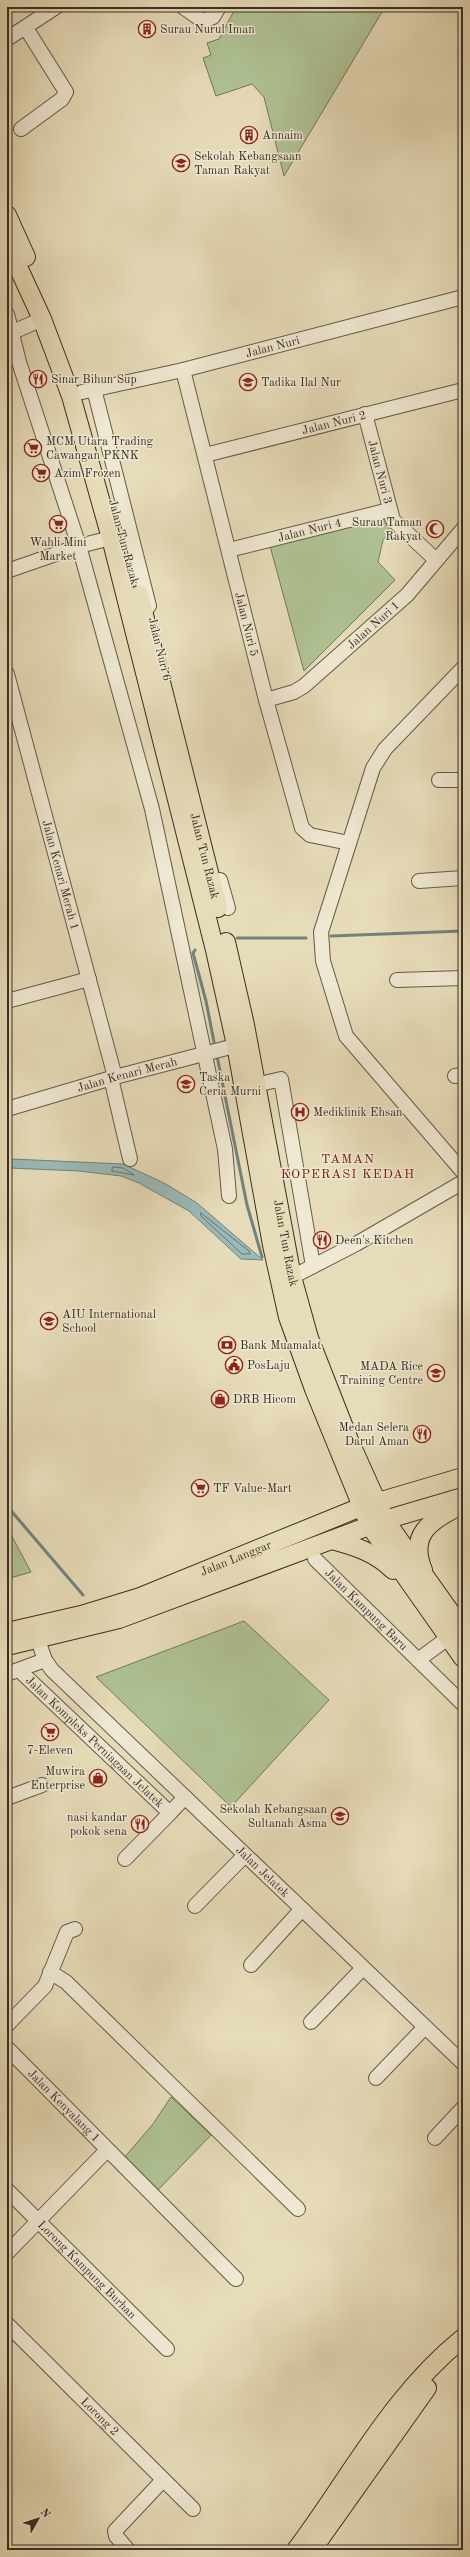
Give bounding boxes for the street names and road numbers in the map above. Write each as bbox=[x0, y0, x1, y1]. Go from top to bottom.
street label: Jalan Nuri bbox=[245, 335, 301, 360]
street label: Jalan Nuri 2 bbox=[301, 410, 368, 437]
street label: Jalan Nuri 3 bbox=[365, 439, 394, 506]
street label: Jalan Tun Razak bbox=[106, 498, 140, 586]
street label: Jalan Nuri 4 bbox=[276, 517, 343, 545]
street label: Jalan Nuri 5 bbox=[232, 591, 261, 658]
street label: Jalan Nuri 1 bbox=[345, 599, 402, 652]
street label: Jalan Nuri 6 bbox=[145, 616, 173, 683]
street label: Jalan Tun Razak bbox=[187, 812, 220, 900]
street label: Jalan Kenari Merah 1 bbox=[39, 819, 80, 931]
street label: Jalan Kenari Merah bbox=[76, 1056, 179, 1095]
street label: Jalan Tun Razak bbox=[271, 1199, 299, 1288]
street label: Jalan Langgar bbox=[199, 1539, 274, 1579]
street label: Jalan Kampung Baru bbox=[322, 1567, 410, 1653]
street label: Jalan Kompleks Perniagaan Jelatek bbox=[23, 1675, 165, 1810]
street label: Jalan Jelatek bbox=[233, 1844, 291, 1900]
street label: Jalan Kenyalang 1 bbox=[25, 2068, 102, 2145]
street label: Lorong Kampung Burhan bbox=[35, 2219, 138, 2322]
street label: Lorong 2 bbox=[78, 2396, 120, 2438]

